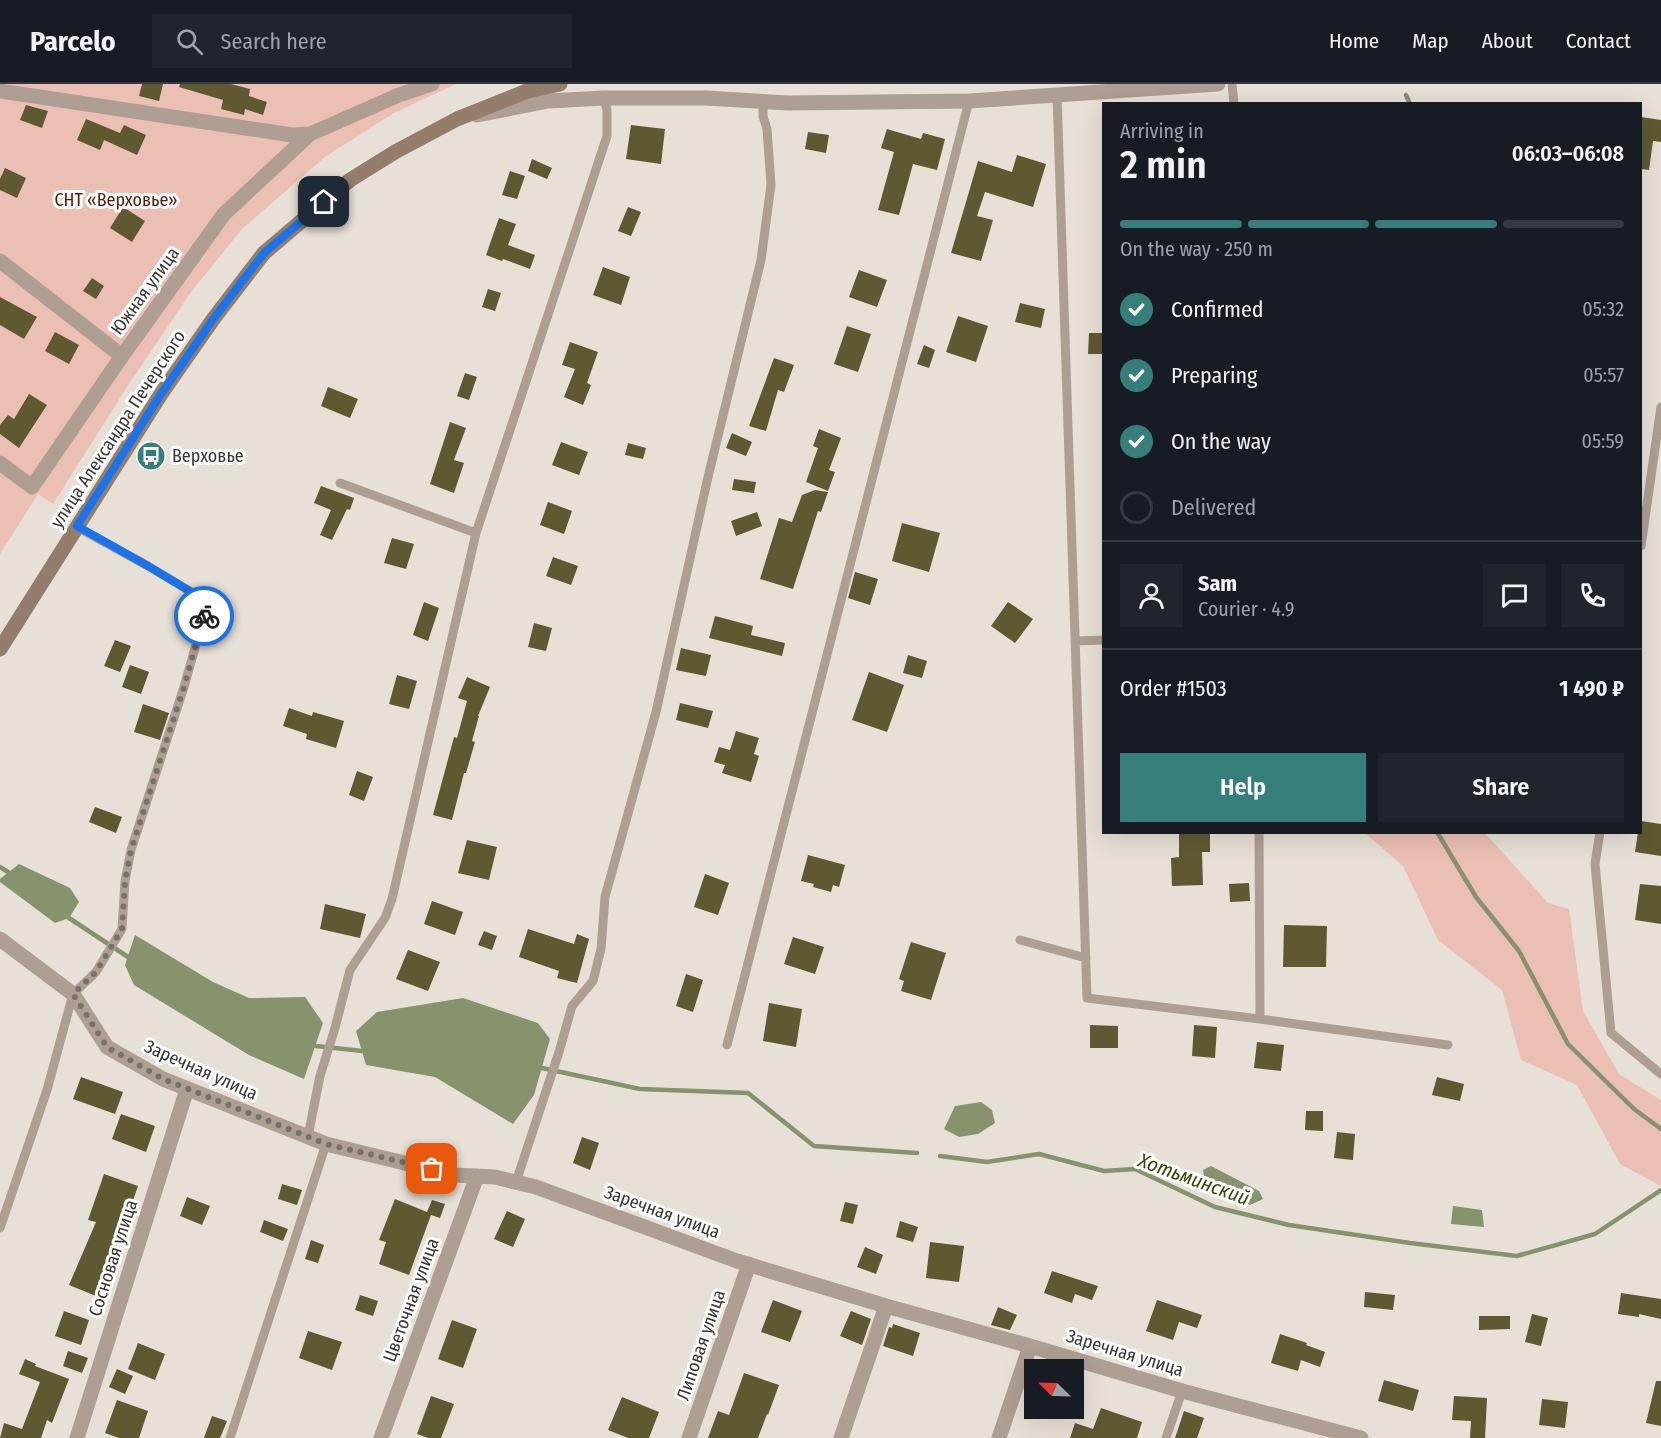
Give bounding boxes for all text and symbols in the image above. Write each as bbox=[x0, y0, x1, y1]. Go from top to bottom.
search box bbox=[152, 14, 572, 68]
text: Parcelo bbox=[30, 25, 116, 58]
icon: search bbox=[173, 25, 206, 58]
text: Search here bbox=[221, 28, 327, 55]
text: Home bbox=[1329, 28, 1379, 54]
text: Map bbox=[1412, 28, 1449, 54]
text: About bbox=[1482, 28, 1533, 54]
text: Contact bbox=[1566, 28, 1631, 54]
text: Arriving in bbox=[1120, 119, 1204, 143]
text: 06:03–06:08 bbox=[1512, 140, 1624, 167]
text: 2 min bbox=[1120, 142, 1207, 188]
pin bbox=[298, 176, 349, 227]
icon: home bbox=[307, 185, 340, 218]
park label: СНТ «Верховье» bbox=[54, 189, 178, 211]
text: On the way · 250 m bbox=[1120, 237, 1273, 261]
street label: Южная улица bbox=[106, 243, 184, 339]
icon: check bbox=[1120, 293, 1153, 326]
text: Confirmed bbox=[1171, 296, 1264, 323]
text: 05:32 bbox=[1582, 297, 1624, 321]
street label: улица Александра Печерского bbox=[46, 326, 190, 532]
icon: check bbox=[1120, 359, 1153, 392]
text: Preparing bbox=[1171, 362, 1257, 389]
text: 05:57 bbox=[1583, 363, 1624, 387]
icon: check bbox=[1120, 425, 1153, 458]
text: On the way bbox=[1171, 428, 1271, 455]
text: 05:59 bbox=[1581, 429, 1624, 453]
bus stop icon: Верховье bbox=[135, 440, 167, 472]
place label: Верховье bbox=[172, 445, 244, 467]
text: Delivered bbox=[1171, 494, 1256, 521]
button: person bbox=[1120, 564, 1183, 627]
button: chat bbox=[1483, 564, 1546, 627]
button: phone bbox=[1561, 564, 1624, 627]
text: Sam bbox=[1198, 570, 1237, 597]
courier bbox=[174, 586, 234, 646]
text: Courier · 4.9 bbox=[1198, 597, 1294, 621]
icon: bike bbox=[188, 600, 221, 633]
text: Order #1503 bbox=[1120, 675, 1227, 702]
text: 1 490 ₽ bbox=[1559, 675, 1624, 702]
button: Help bbox=[1120, 753, 1366, 822]
button: Share bbox=[1378, 753, 1624, 822]
street label: Заречная улица bbox=[141, 1035, 261, 1105]
pin bbox=[406, 1143, 457, 1194]
water label: Хотьминский bbox=[1134, 1148, 1253, 1210]
icon: bag bbox=[415, 1152, 448, 1185]
street label: Заречная улица bbox=[601, 1181, 723, 1243]
street label: Сосновая улица bbox=[84, 1197, 142, 1319]
street label: Цветочная улица bbox=[378, 1235, 444, 1365]
street label: Липовая улица bbox=[672, 1287, 730, 1403]
street label: Заречная улица bbox=[1064, 1325, 1186, 1381]
north arrow bbox=[1024, 1359, 1084, 1419]
map controls bbox=[1024, 1359, 1084, 1419]

